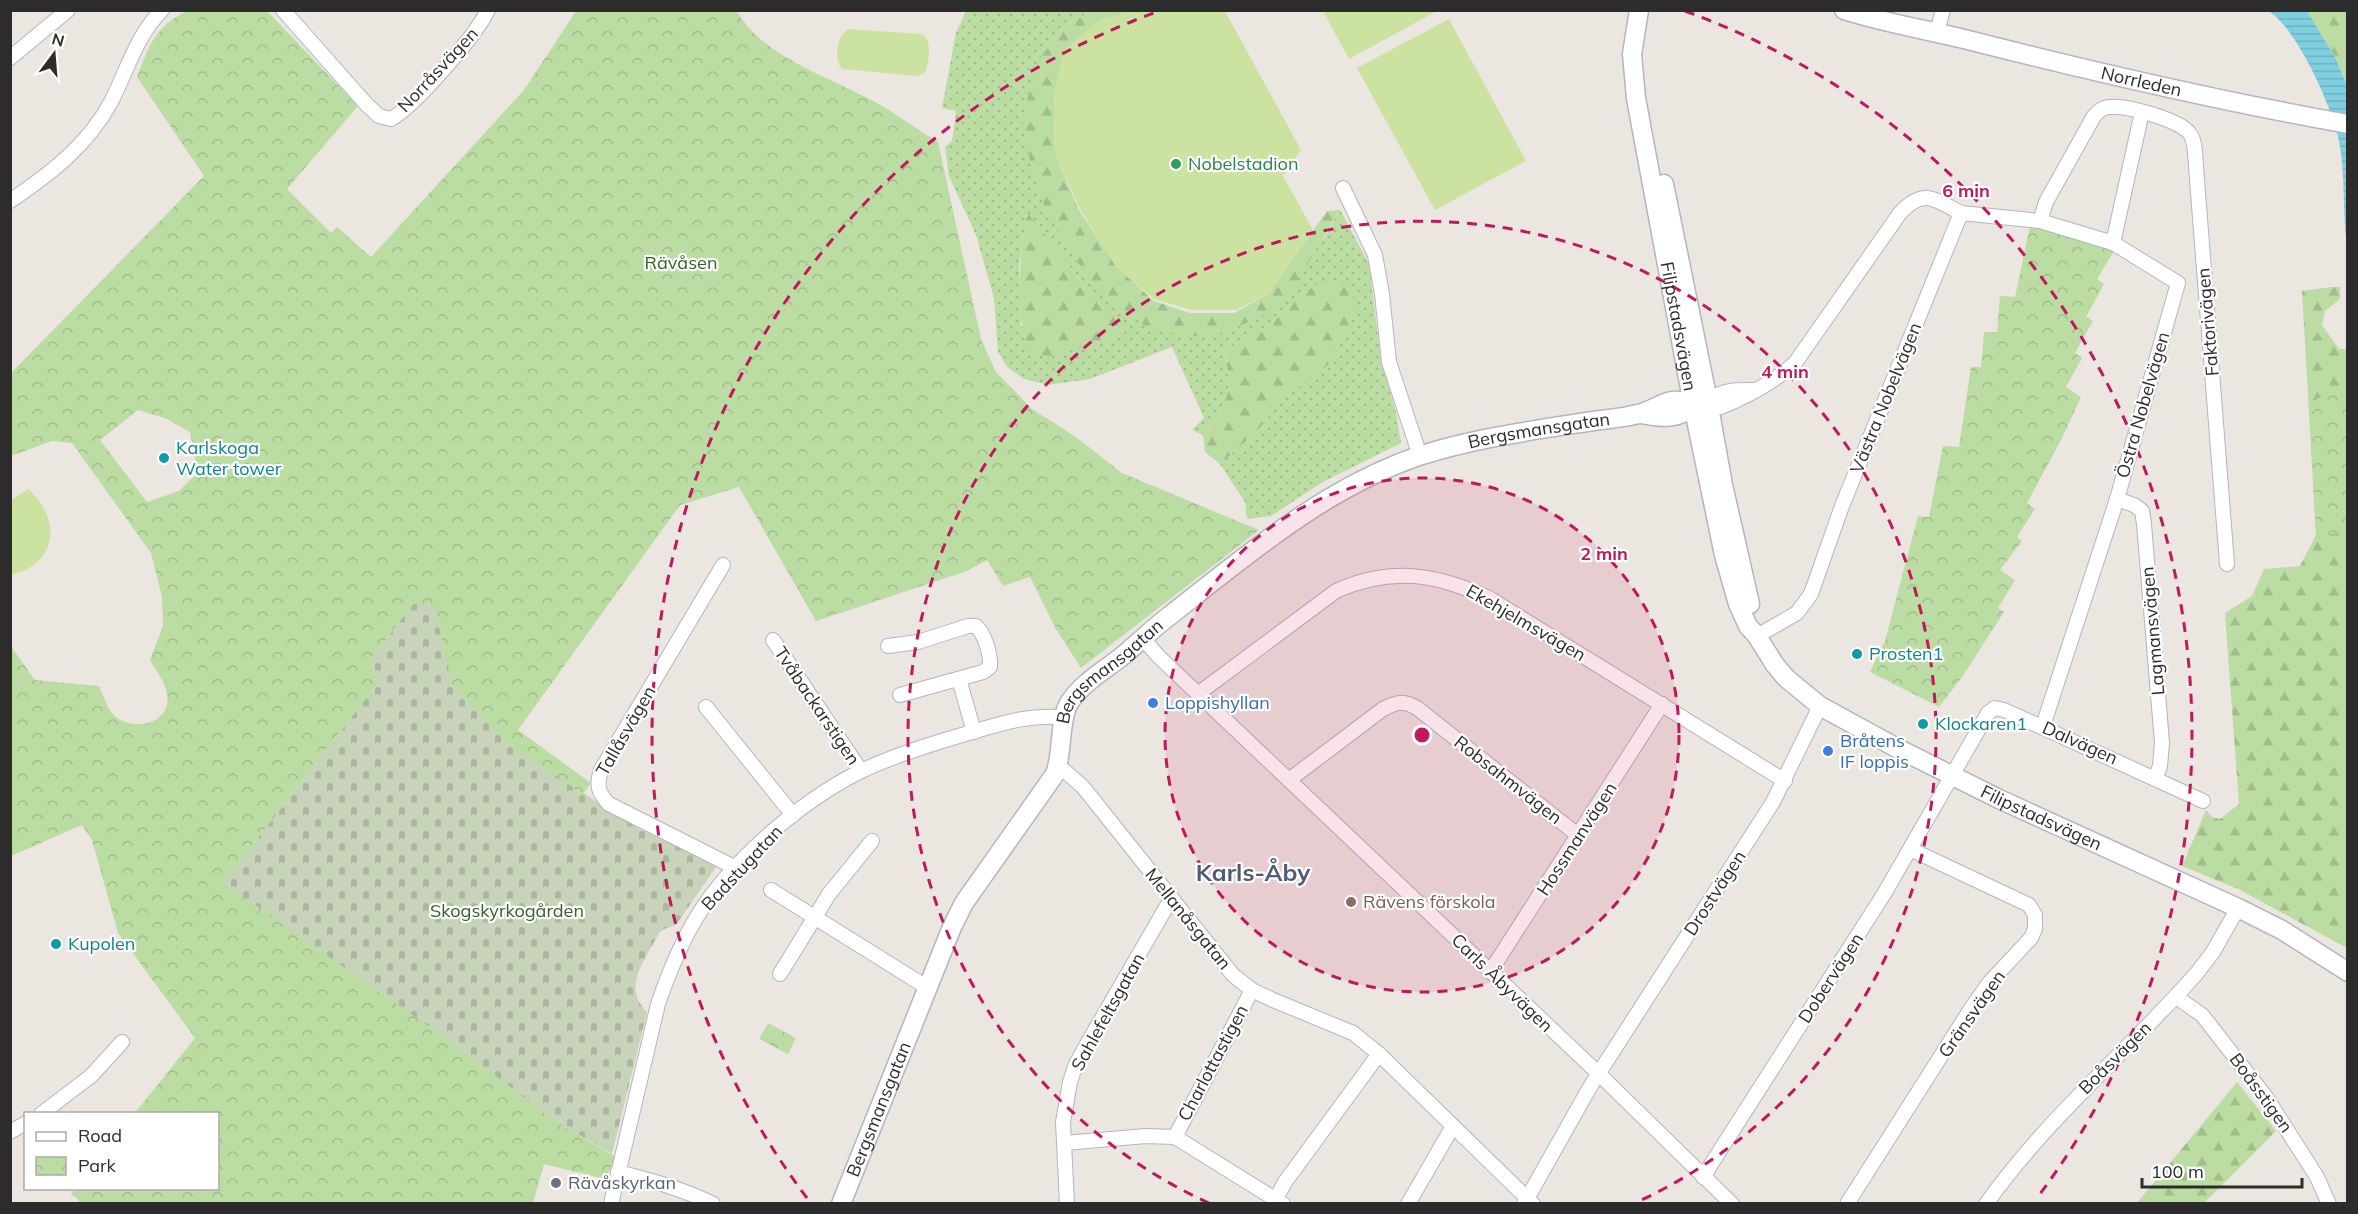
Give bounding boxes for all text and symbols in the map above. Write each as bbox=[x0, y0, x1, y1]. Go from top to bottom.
street label: Norråsvägen bbox=[392, 22, 483, 117]
north arrow bbox=[24, 24, 84, 84]
text: N bbox=[50, 28, 67, 51]
street label: Norrleden bbox=[2099, 61, 2184, 102]
place label: Nobelstadion bbox=[1188, 152, 1298, 175]
marker: Nobelstadion bbox=[1169, 157, 1183, 171]
text: 6 min bbox=[1942, 179, 1990, 202]
park label: Rävåsen bbox=[645, 251, 717, 274]
street label: Filipstadsvägen bbox=[1656, 260, 1702, 393]
street label: Faktorivägen bbox=[2191, 267, 2224, 377]
street label: Västra Nobelvägen bbox=[1845, 319, 1926, 477]
street label: Östra Nobelvägen bbox=[2111, 329, 2174, 481]
text: 4 min bbox=[1761, 360, 1809, 383]
street label: Bergsmansgatan bbox=[1466, 407, 1611, 453]
place label: Karlskoga Water tower bbox=[176, 436, 282, 480]
marker: Karlskoga Water tower bbox=[157, 451, 171, 465]
text: 2 min bbox=[1580, 542, 1628, 565]
street label: Lagmansvägen bbox=[2135, 566, 2170, 696]
street label: Ekehjelmsvägen bbox=[1462, 579, 1590, 666]
street label: Bergsmansgatan bbox=[1051, 614, 1168, 726]
street label: Tvåbackarstigen bbox=[769, 642, 865, 769]
place label: Prosten1 bbox=[1869, 642, 1943, 665]
marker: Prosten1 bbox=[1850, 647, 1864, 661]
street label: Tallåsvägen bbox=[591, 682, 661, 780]
place label: Loppishyllan bbox=[1165, 691, 1270, 714]
marker: Loppishyllan bbox=[1146, 696, 1160, 710]
place label: Klockaren1 bbox=[1935, 712, 2027, 735]
street label: Dalvägen bbox=[2039, 716, 2121, 769]
marker: Klockaren1 bbox=[1916, 717, 1930, 731]
centre of rings bbox=[1412, 725, 1432, 745]
place label: Bråtens IF loppis bbox=[1840, 729, 1909, 773]
street label: Robsahmvägen bbox=[1450, 730, 1567, 829]
marker: Bråtens IF loppis bbox=[1821, 744, 1835, 758]
street label: Hossmanvägen bbox=[1531, 778, 1622, 900]
street label: Filipstadsvägen bbox=[1977, 780, 2106, 855]
street label: Badstugatan bbox=[696, 820, 787, 915]
street label: Drostvägen bbox=[1679, 846, 1751, 940]
district label: Karls-Åby bbox=[1196, 857, 1311, 887]
street label: Mellanåsgatan bbox=[1140, 863, 1236, 974]
place label: Rävens förskola bbox=[1363, 890, 1496, 913]
marker: Rävens förskola bbox=[1344, 895, 1358, 909]
park label: Skogskyrkogården bbox=[430, 899, 584, 922]
street label: Carls Åbyvägen bbox=[1447, 928, 1558, 1037]
street label: Dobervägen bbox=[1793, 928, 1868, 1027]
place label: Kupolen bbox=[68, 932, 135, 955]
marker: Kupolen bbox=[49, 937, 63, 951]
street label: Sahlefeltsgatan bbox=[1066, 949, 1149, 1075]
street label: Gränsvägen bbox=[1933, 966, 2010, 1062]
street label: Charlottastigen bbox=[1172, 1001, 1253, 1125]
street label: Boåsvägen bbox=[2073, 1016, 2156, 1099]
street label: Bergsmansgatan bbox=[841, 1038, 916, 1180]
street label: Boåsstigen bbox=[2225, 1048, 2298, 1137]
legend bbox=[24, 1112, 219, 1190]
text: Road bbox=[78, 1124, 122, 1147]
scale bar bbox=[2142, 1151, 2302, 1189]
text: Park bbox=[78, 1154, 117, 1177]
text: 100 m bbox=[2151, 1160, 2204, 1183]
place label: Rävåskyrkan bbox=[568, 1171, 676, 1194]
marker: Rävåskyrkan bbox=[549, 1176, 563, 1190]

